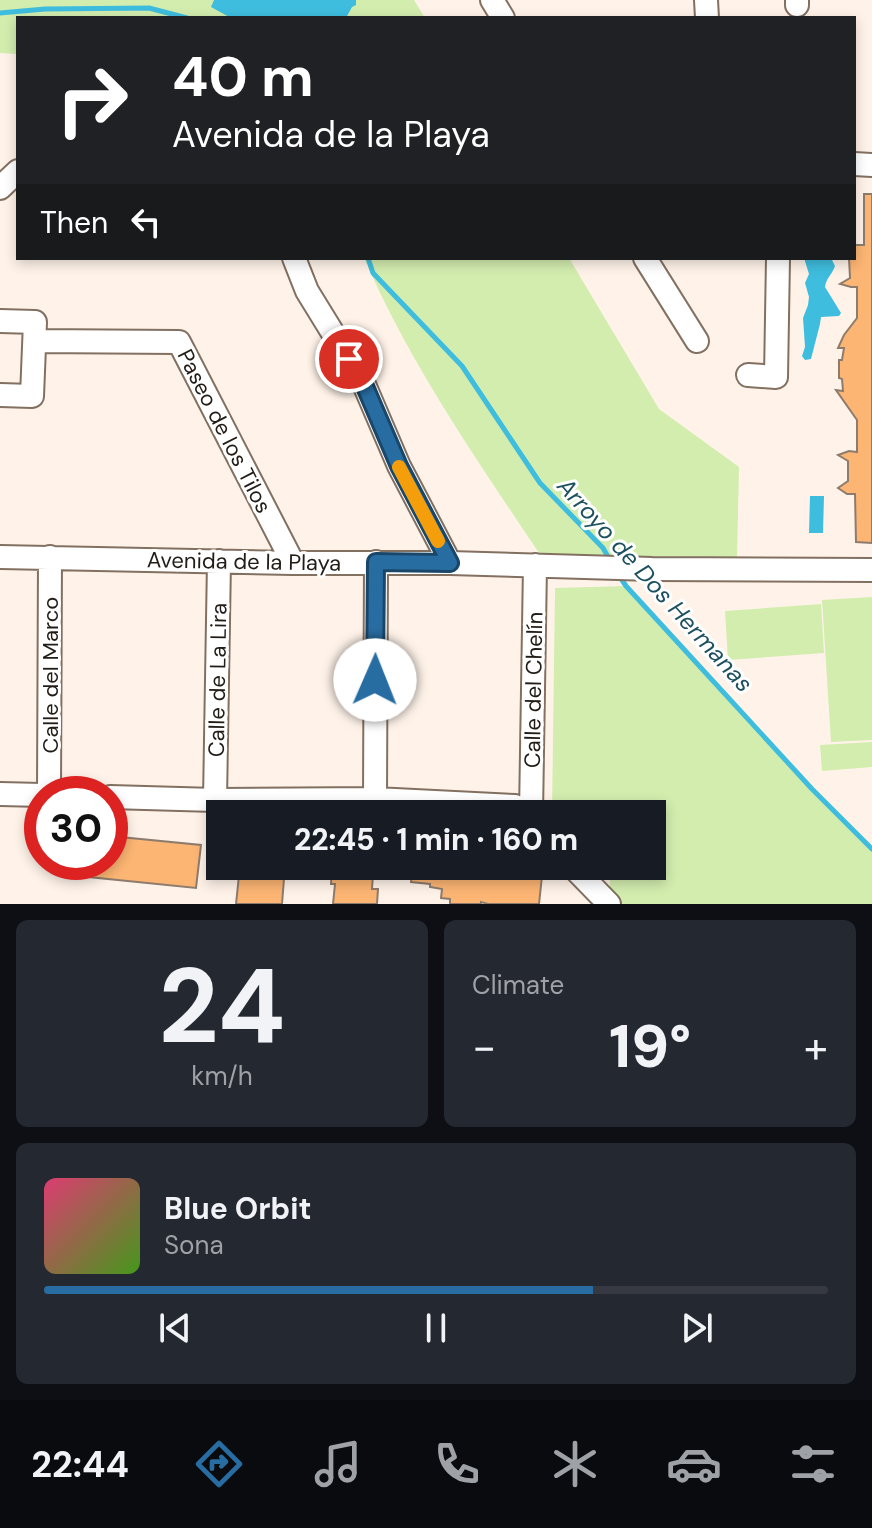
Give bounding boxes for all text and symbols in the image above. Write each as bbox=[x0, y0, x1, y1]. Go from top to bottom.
text: 40 m bbox=[172, 40, 314, 113]
icon: right bbox=[40, 48, 144, 152]
text: Avenida de la Playa bbox=[172, 111, 490, 158]
icon: left bbox=[124, 200, 168, 244]
text: Then bbox=[40, 203, 108, 242]
pin bbox=[315, 325, 383, 393]
icon: arrive bbox=[327, 337, 371, 381]
street label: Paseo de los Tilos bbox=[171, 344, 278, 518]
water label: Arroyo de Dos Hermanas bbox=[550, 470, 760, 698]
street label: Avenida de la Playa bbox=[147, 545, 341, 578]
street label: Calle del Marco bbox=[36, 597, 65, 753]
street label: Calle de La Lira bbox=[202, 603, 233, 757]
street label: Calle del Chelín bbox=[518, 612, 549, 768]
position arrow bbox=[333, 638, 417, 722]
speed limit sign: 30 bbox=[24, 776, 128, 880]
text: 22:45 · 1 min · 160 m bbox=[294, 820, 578, 859]
text: 24 bbox=[159, 939, 285, 1074]
text: Climate bbox=[472, 968, 564, 1002]
text: 19° bbox=[609, 1007, 691, 1086]
text: − bbox=[472, 1018, 496, 1076]
text: + bbox=[804, 1018, 828, 1076]
text: km/h bbox=[191, 1059, 253, 1093]
text: Blue Orbit bbox=[164, 1189, 311, 1228]
text: Sona bbox=[164, 1228, 224, 1262]
icon: previous bbox=[153, 1306, 197, 1350]
icon: pause bbox=[414, 1306, 458, 1350]
icon: next bbox=[675, 1306, 719, 1350]
icon: directions bbox=[191, 1436, 247, 1492]
icon: music bbox=[310, 1436, 366, 1492]
icon: phone bbox=[429, 1436, 485, 1492]
icon: climate bbox=[547, 1436, 603, 1492]
icon: car bbox=[666, 1436, 722, 1492]
icon: filters bbox=[785, 1436, 841, 1492]
text: 22:44 bbox=[31, 1441, 129, 1488]

